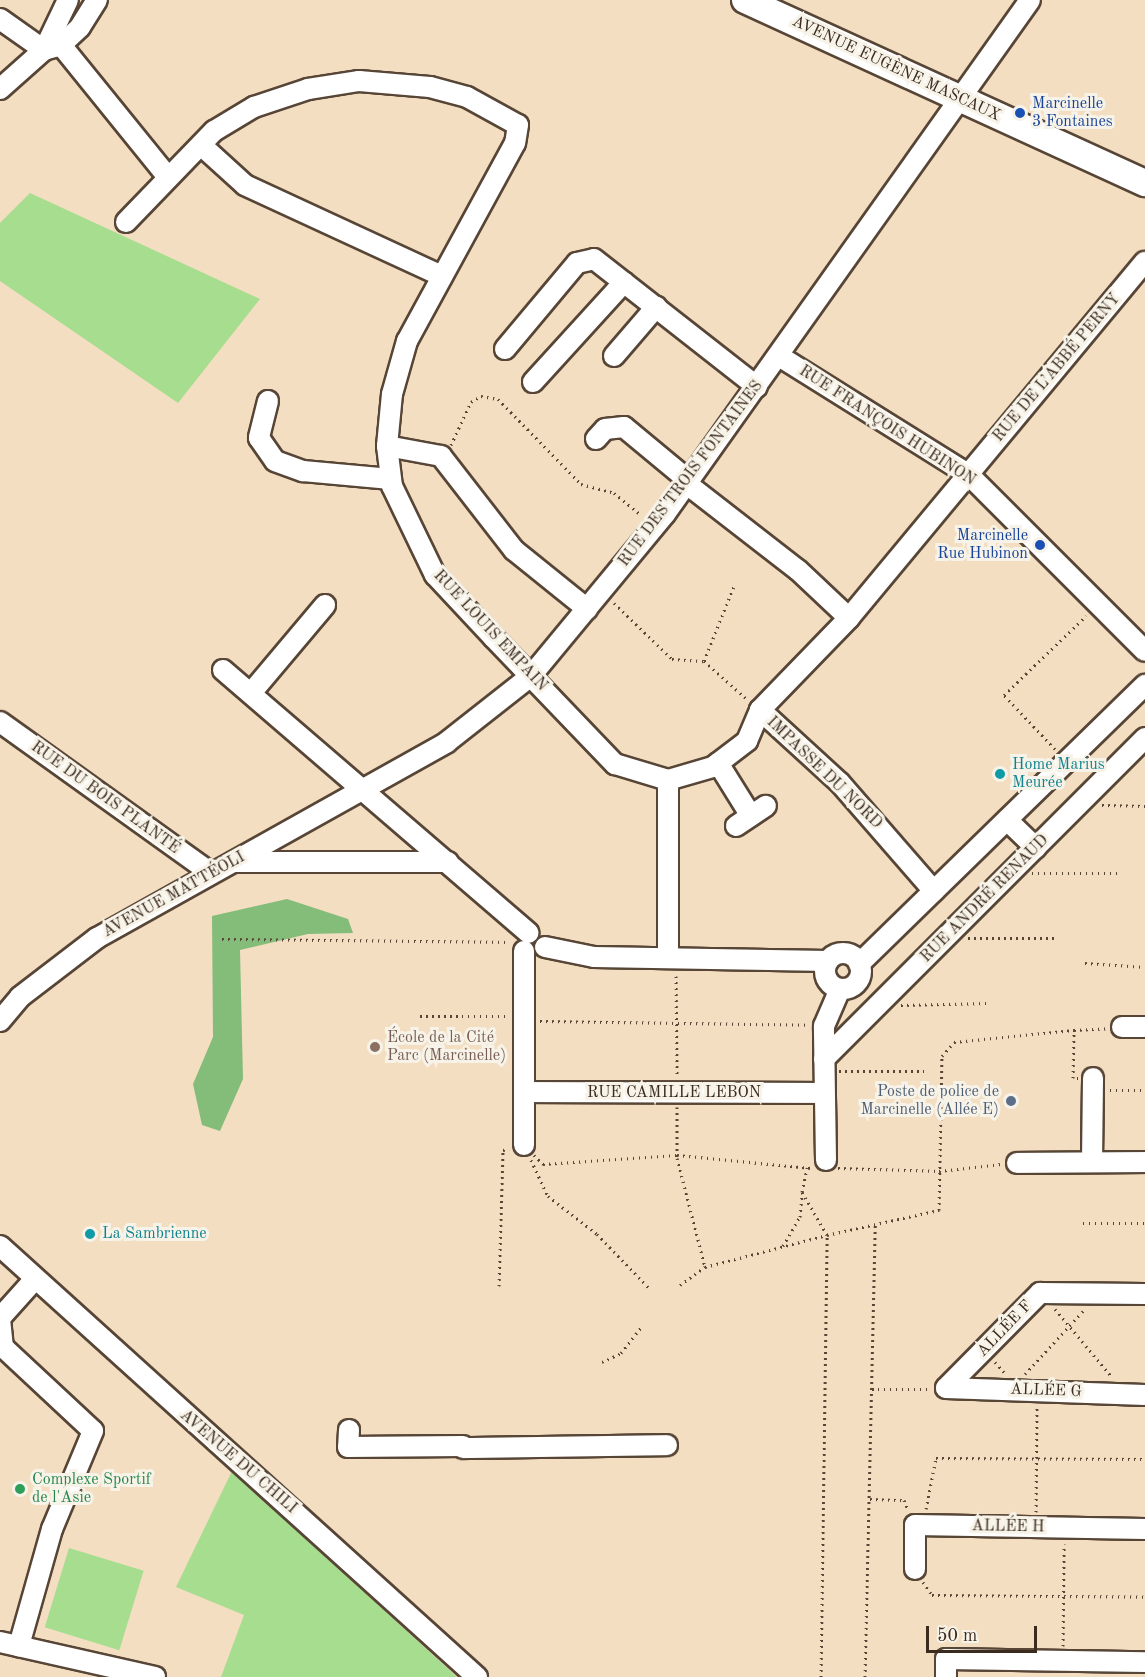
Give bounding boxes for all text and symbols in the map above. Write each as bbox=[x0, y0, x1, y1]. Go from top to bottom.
street label: AVENUE EUGÈNE MASCAUX bbox=[789, 12, 1003, 126]
place label: Marcinelle 3 Fontaines bbox=[1032, 94, 1113, 132]
marker: Marcinelle 3 Fontaines bbox=[1013, 106, 1027, 120]
street label: RUE DE L’ABBÉ PERNY bbox=[989, 290, 1125, 446]
street label: RUE FRANÇOIS HUBINON bbox=[795, 362, 979, 490]
street label: RUE DES TROIS FONTAINES bbox=[615, 377, 767, 571]
place label: Marcinelle Rue Hubinon bbox=[937, 526, 1028, 564]
marker: Marcinelle Rue Hubinon bbox=[1033, 538, 1047, 552]
street label: RUE LOUIS EMPAIN bbox=[429, 566, 551, 696]
street label: IMPASSE DU NORD bbox=[762, 713, 886, 833]
street label: RUE DU BOIS PLANTÉ bbox=[27, 738, 183, 858]
place label: Home Marius Meurée bbox=[1012, 755, 1105, 793]
marker: Home Marius Meurée bbox=[993, 767, 1007, 781]
street label: RUE ANDRÉ RENAUD bbox=[917, 831, 1053, 967]
street label: AVENUE MATTÉOLI bbox=[100, 848, 248, 942]
place label: École de la Cité Parc (Marcinelle) bbox=[387, 1028, 506, 1066]
marker: École de la Cité Parc (Marcinelle) bbox=[368, 1040, 382, 1054]
place label: Poste de police de Marcinelle (Allée E) bbox=[860, 1082, 999, 1120]
street label: RUE CAMILLE LEBON bbox=[587, 1083, 761, 1103]
marker: Poste de police de Marcinelle (Allée E) bbox=[1004, 1094, 1018, 1108]
place label: La Sambrienne bbox=[102, 1224, 207, 1244]
marker: La Sambrienne bbox=[83, 1227, 97, 1241]
street label: ALLÉE F bbox=[973, 1297, 1037, 1361]
street label: ALLÉE G bbox=[1010, 1380, 1082, 1402]
street label: AVENUE DU CHILI bbox=[176, 1406, 300, 1518]
place label: Complexe Sportif de l'Asie bbox=[32, 1470, 151, 1508]
marker: Complexe Sportif de l'Asie bbox=[13, 1482, 27, 1496]
street label: ALLÉE H bbox=[971, 1517, 1045, 1537]
scale bar bbox=[929, 1614, 1040, 1652]
text: 50 m bbox=[937, 1627, 977, 1645]

